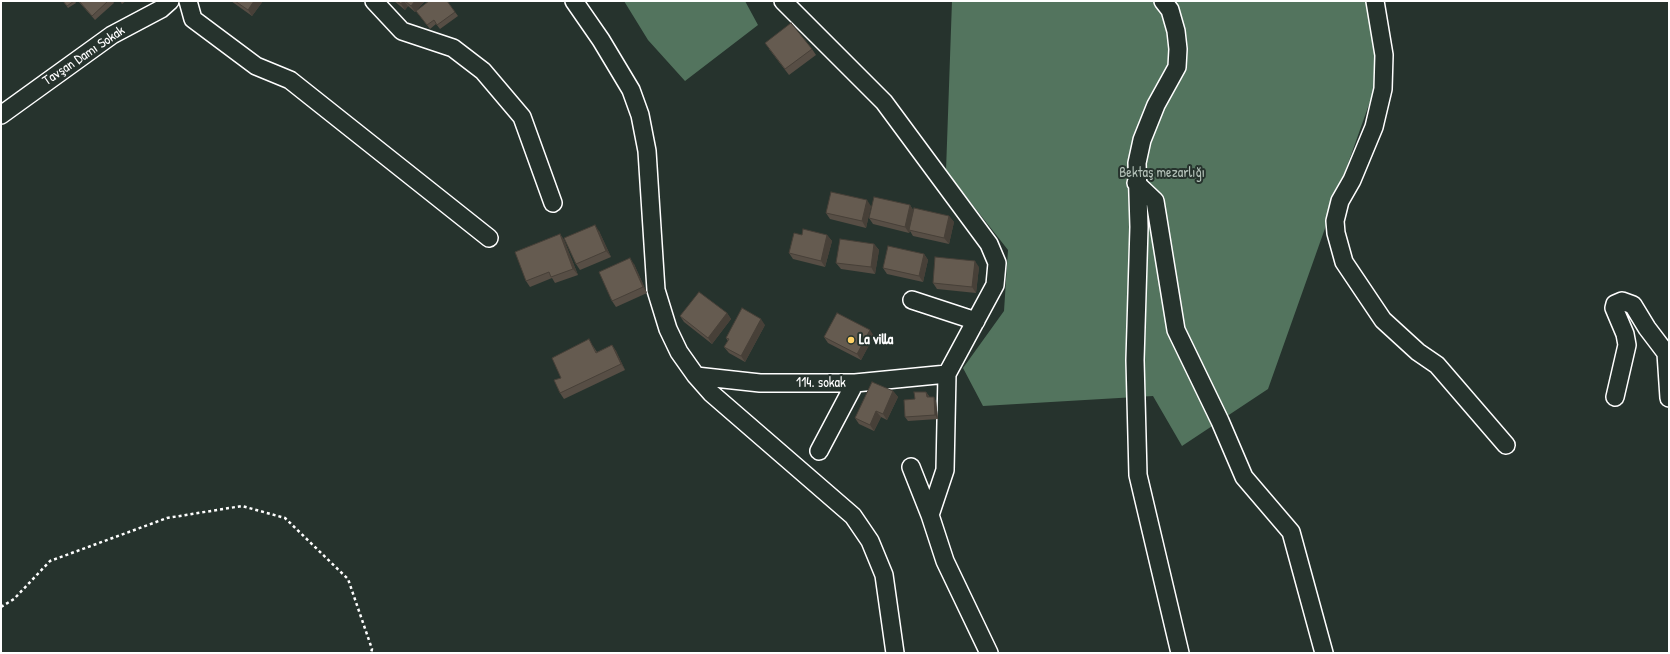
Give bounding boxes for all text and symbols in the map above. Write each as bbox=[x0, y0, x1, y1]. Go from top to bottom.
street label: Tavşan Damı Sokak bbox=[40, 22, 128, 90]
park label: Bektaş mezarlığı bbox=[1119, 165, 1205, 181]
place label: La villa bbox=[859, 332, 893, 348]
marker: La villa bbox=[846, 335, 856, 345]
street label: 114. sokak bbox=[796, 375, 846, 391]

